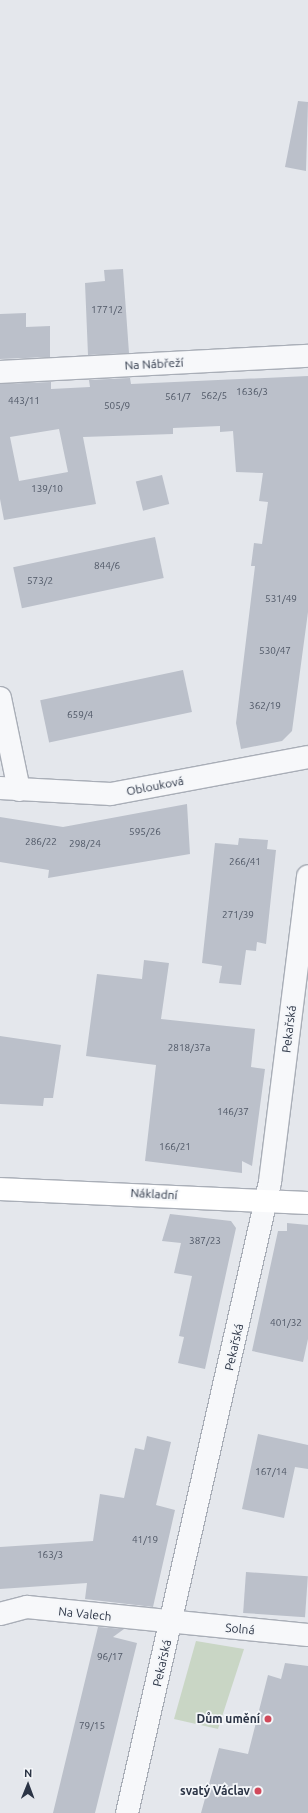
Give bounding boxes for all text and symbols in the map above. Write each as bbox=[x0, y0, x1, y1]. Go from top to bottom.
house number: 1771/2 bbox=[91, 304, 123, 316]
street label: Na Nábřeží bbox=[124, 355, 184, 373]
house number: 1636/3 bbox=[236, 386, 268, 398]
house number: 562/5 bbox=[201, 390, 227, 402]
house number: 561/7 bbox=[165, 391, 191, 403]
house number: 443/11 bbox=[8, 395, 40, 407]
house number: 505/9 bbox=[104, 400, 130, 412]
house number: 139/10 bbox=[31, 483, 63, 495]
house number: 844/6 bbox=[94, 560, 120, 572]
house number: 573/2 bbox=[27, 575, 53, 587]
house number: 531/49 bbox=[265, 593, 297, 605]
house number: 530/47 bbox=[259, 645, 291, 657]
house number: 362/19 bbox=[249, 700, 281, 712]
house number: 659/4 bbox=[67, 709, 93, 721]
street label: Oblouková bbox=[125, 773, 185, 799]
house number: 595/26 bbox=[129, 826, 161, 838]
house number: 286/22 bbox=[25, 836, 57, 848]
house number: 298/24 bbox=[69, 838, 101, 850]
house number: 266/41 bbox=[229, 856, 261, 868]
house number: 271/39 bbox=[222, 909, 254, 921]
street label: Pekařská bbox=[279, 1004, 299, 1054]
house number: 2818/37a bbox=[168, 1042, 210, 1054]
house number: 146/37 bbox=[217, 1106, 249, 1118]
house number: 166/21 bbox=[159, 1141, 191, 1153]
street label: Nákladní bbox=[130, 1186, 178, 1202]
house number: 387/23 bbox=[189, 1235, 221, 1247]
house number: 401/32 bbox=[270, 1317, 302, 1329]
street label: Pekařská bbox=[222, 1322, 246, 1372]
house number: 167/14 bbox=[255, 1466, 287, 1478]
house number: 41/19 bbox=[132, 1534, 158, 1546]
house number: 163/3 bbox=[37, 1549, 63, 1561]
street label: Na Valech bbox=[58, 1604, 112, 1624]
street label: Solná bbox=[225, 1621, 255, 1637]
street label: Pekařská bbox=[150, 1638, 174, 1688]
house number: 96/17 bbox=[97, 1651, 123, 1663]
place label: Dům umění bbox=[196, 1712, 260, 1726]
marker: Dům umění bbox=[263, 1714, 273, 1724]
house number: 79/15 bbox=[79, 1720, 105, 1732]
north arrow bbox=[8, 1765, 48, 1805]
text: N bbox=[24, 1767, 32, 1779]
place label: svatý Václav bbox=[180, 1784, 250, 1798]
marker: svatý Václav bbox=[253, 1786, 263, 1796]

